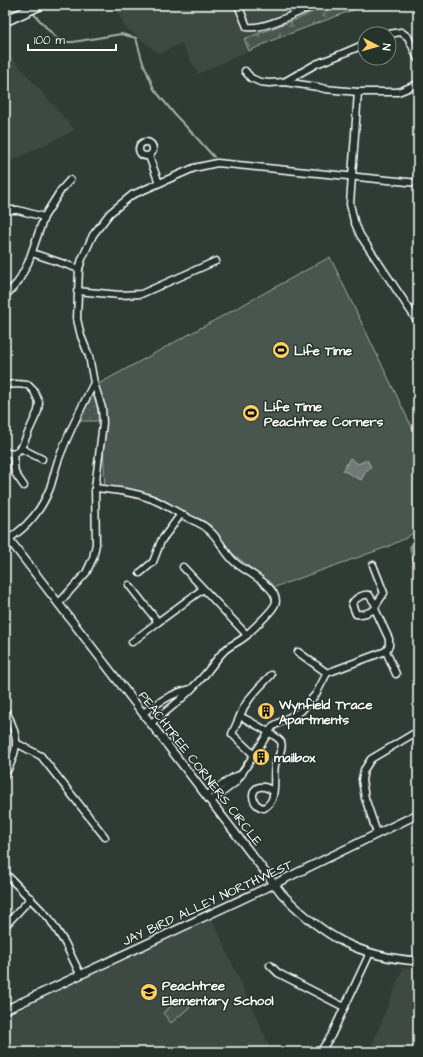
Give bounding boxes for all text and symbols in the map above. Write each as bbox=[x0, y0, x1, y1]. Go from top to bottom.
scale bar bbox=[28, 26, 116, 52]
north arrow bbox=[357, 26, 397, 66]
text: 100 m bbox=[34, 32, 65, 49]
text: N bbox=[379, 43, 394, 51]
sports icon: Life Time bbox=[271, 340, 291, 360]
place label: Life Time bbox=[294, 342, 352, 360]
place label: Life Time Peachtree Corners bbox=[264, 398, 384, 431]
sports icon: Life Time Peachtree Corners bbox=[241, 403, 261, 423]
street label: PEACHTREE CORNERS CIRCLE bbox=[134, 688, 266, 850]
place label: Wynfield Trace Apartments bbox=[278, 696, 373, 730]
building icon: Wynfield Trace Apartments bbox=[256, 701, 276, 721]
building icon: mailbox bbox=[251, 747, 271, 767]
place label: mailbox bbox=[274, 749, 316, 767]
street label: JAY BIRD ALLEY NORTHWEST bbox=[119, 855, 296, 950]
place label: Peachtree Elementary School bbox=[162, 977, 274, 1011]
school or university icon: Peachtree Elementary School bbox=[139, 982, 159, 1002]

